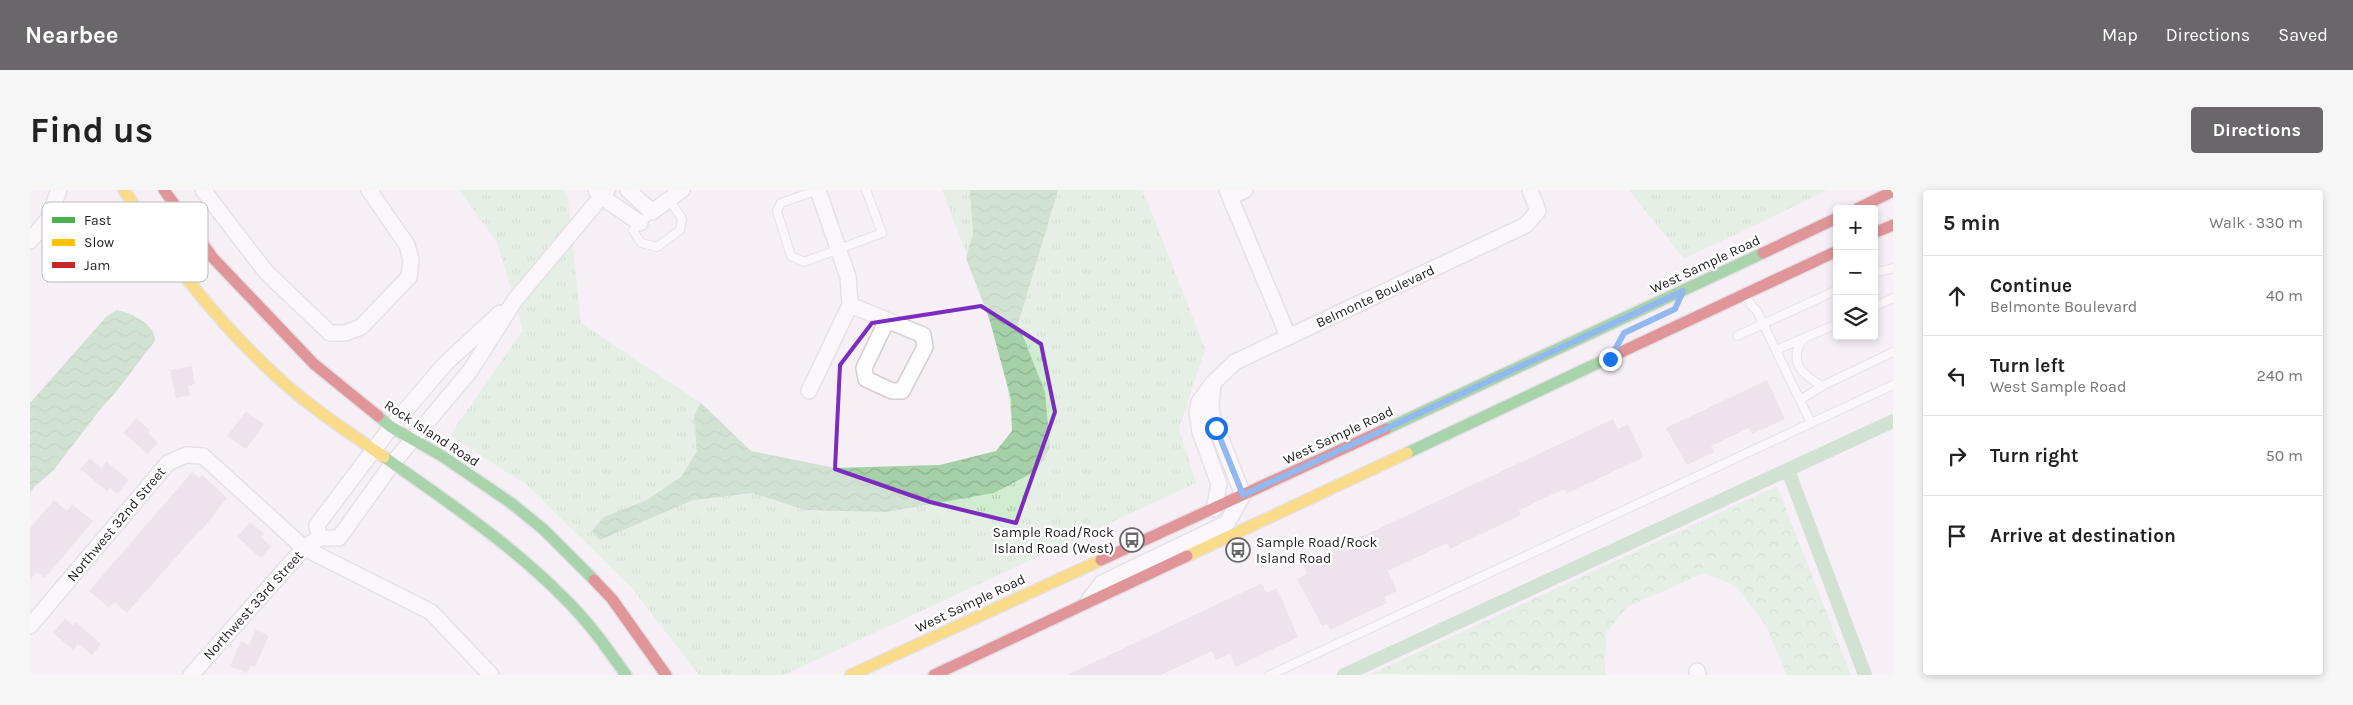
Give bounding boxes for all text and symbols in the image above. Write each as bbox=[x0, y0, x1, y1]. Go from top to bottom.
text: Nearbee bbox=[25, 21, 119, 49]
text: Map bbox=[2102, 24, 2138, 46]
text: Directions bbox=[2166, 24, 2250, 46]
text: Saved bbox=[2278, 24, 2328, 46]
button: Directions bbox=[2191, 107, 2323, 153]
text: Find us bbox=[30, 110, 153, 151]
legend bbox=[42, 202, 208, 282]
map controls bbox=[1833, 205, 1878, 340]
button: + bbox=[1833, 205, 1878, 250]
text: 5 min bbox=[1943, 211, 2000, 235]
text: Fast bbox=[84, 212, 111, 229]
text: Walk · 330 m bbox=[2209, 213, 2303, 232]
street label: West Sample Road bbox=[1648, 232, 1763, 297]
text: Slow bbox=[84, 234, 114, 251]
button: − bbox=[1833, 250, 1878, 295]
text: Jam bbox=[84, 257, 110, 274]
street label: Belmonte Boulevard bbox=[1313, 262, 1437, 331]
text: Continue bbox=[1990, 275, 2072, 297]
icon: ahead bbox=[1943, 282, 1971, 310]
text: 40 m bbox=[2266, 286, 2303, 305]
button: layers bbox=[1833, 295, 1878, 340]
text: Belmonte Boulevard bbox=[1990, 297, 2137, 316]
route end bbox=[1599, 348, 1622, 371]
text: Turn left bbox=[1990, 355, 2065, 377]
icon: left bbox=[1943, 362, 1971, 390]
text: 240 m bbox=[2257, 366, 2303, 385]
text: West Sample Road bbox=[1990, 377, 2126, 396]
street label: Rock Island Road bbox=[381, 396, 482, 470]
street label: West Sample Road bbox=[1281, 403, 1396, 468]
route start bbox=[1205, 417, 1228, 440]
icon: right bbox=[1943, 442, 1971, 470]
text: Turn right bbox=[1990, 445, 2079, 467]
text: 50 m bbox=[2266, 446, 2303, 465]
street label: Northwest 32nd Street bbox=[64, 464, 169, 585]
icon: arrive bbox=[1943, 522, 1971, 550]
place label: Sample Road/Rock Island Road (West) bbox=[993, 524, 1114, 557]
text: Arrive at destination bbox=[1990, 525, 2176, 547]
bus stop icon: Sample Road/Rock Island Road (West) bbox=[1119, 527, 1145, 553]
place label: Sample Road/Rock Island Road bbox=[1256, 534, 1378, 567]
bus stop icon: Sample Road/Rock Island Road bbox=[1225, 537, 1251, 563]
street label: Northwest 33rd Street bbox=[200, 547, 307, 663]
street label: West Sample Road bbox=[913, 571, 1028, 636]

